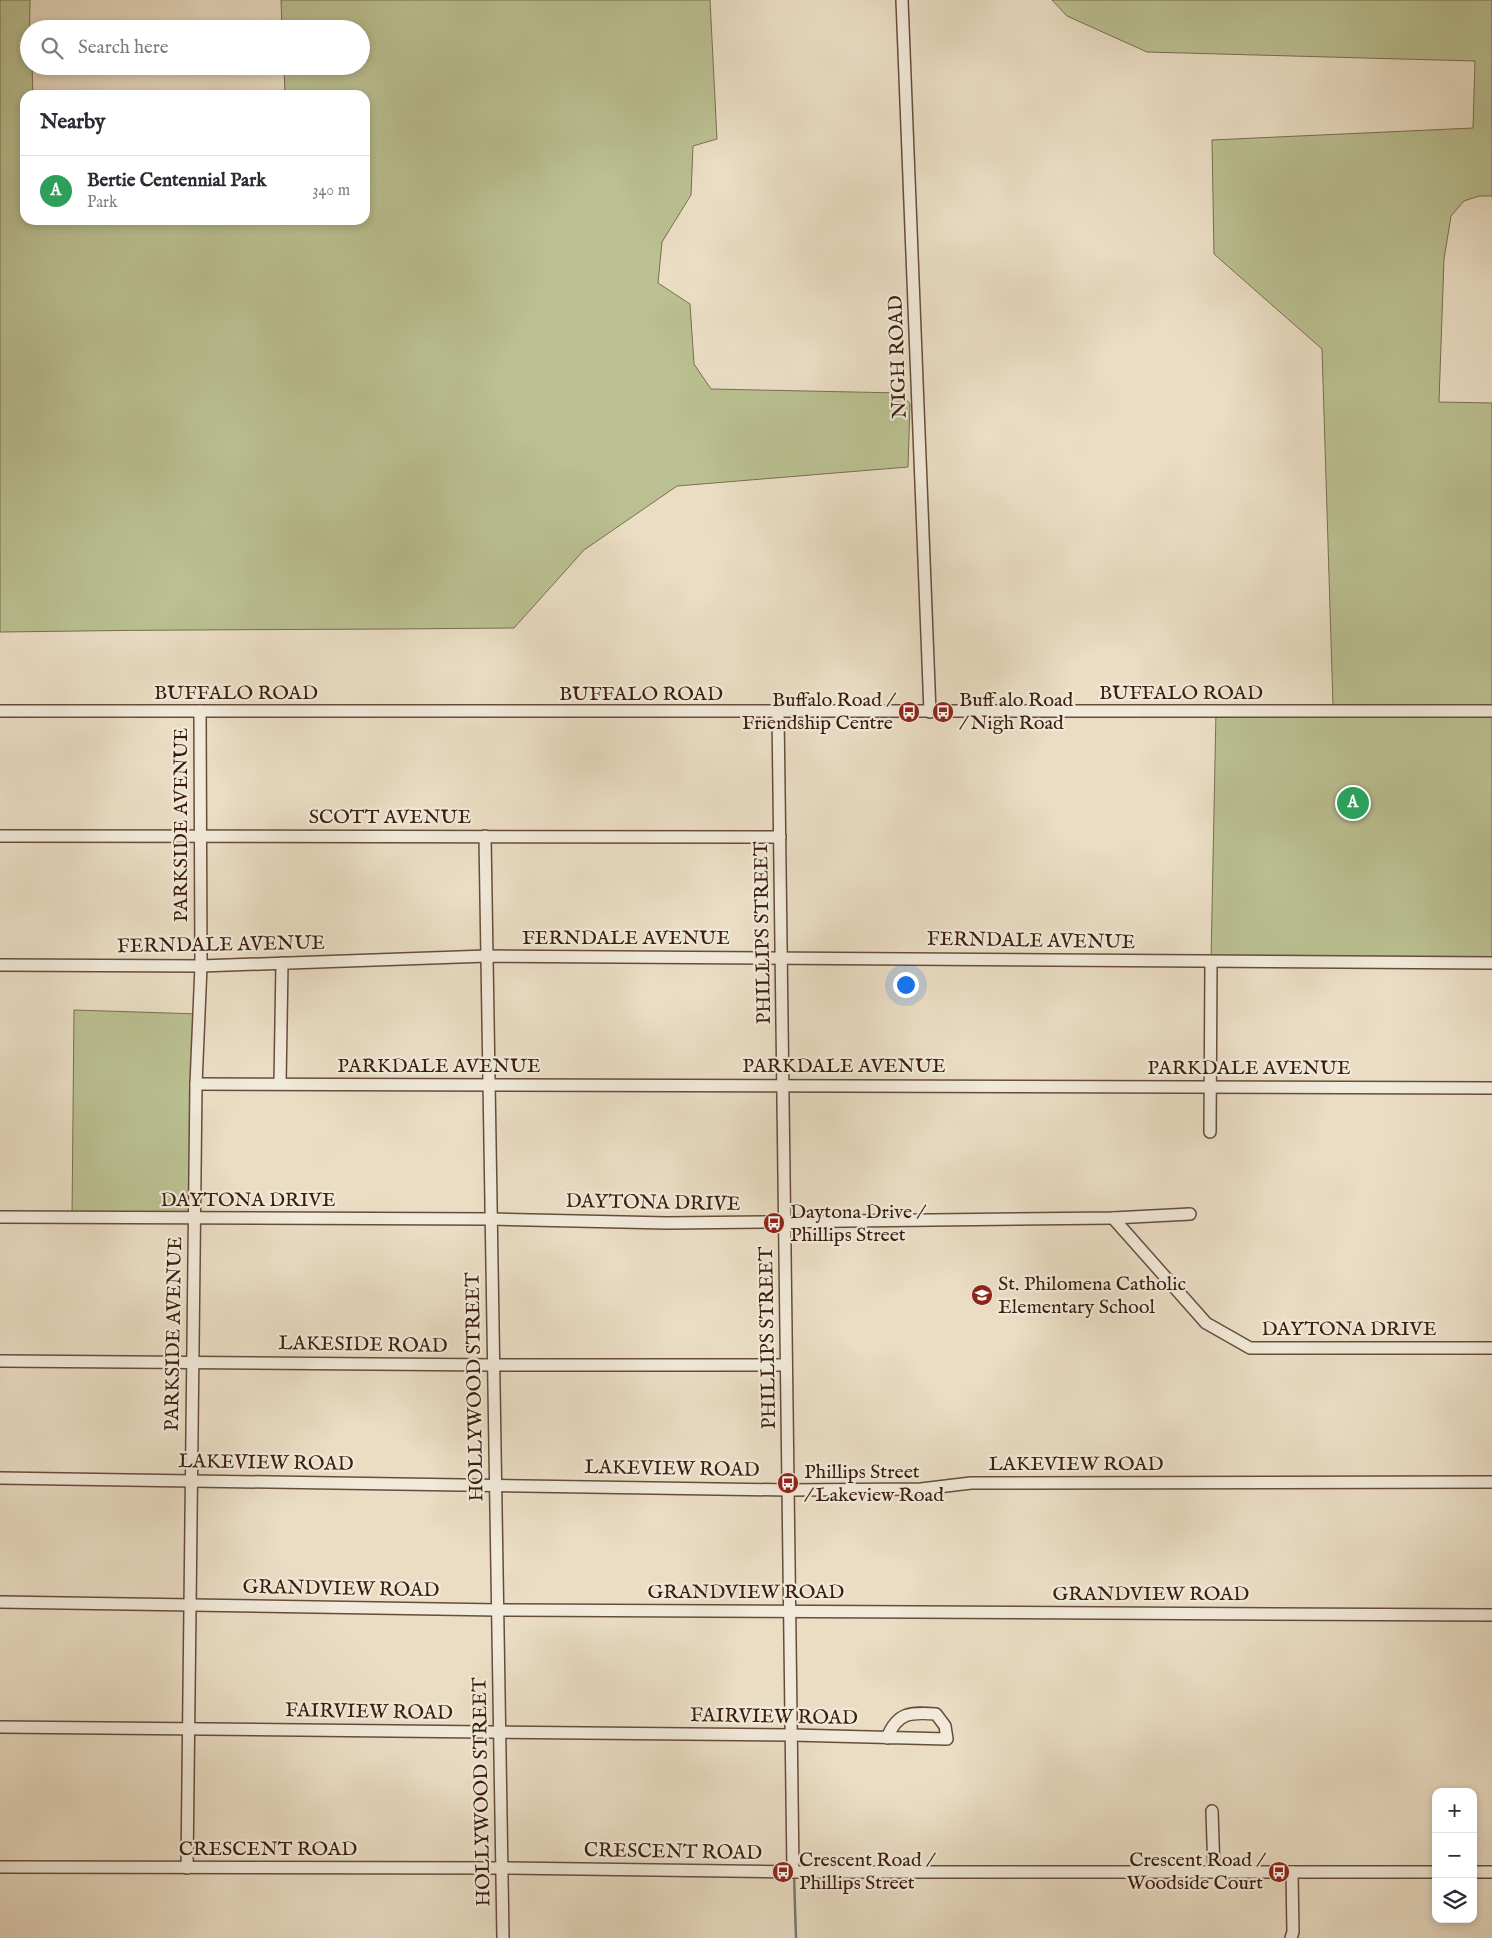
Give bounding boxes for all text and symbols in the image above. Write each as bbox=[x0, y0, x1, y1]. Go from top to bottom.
search box bbox=[20, 20, 370, 75]
icon: search bbox=[38, 34, 66, 62]
text: Search here bbox=[78, 36, 169, 60]
text: Nearby bbox=[40, 109, 105, 136]
text: Bertie Centennial Park bbox=[87, 169, 266, 193]
text: A bbox=[51, 181, 61, 201]
text: 340 m bbox=[312, 181, 350, 201]
text: Park bbox=[87, 193, 117, 213]
street label: NIGH ROAD bbox=[883, 295, 913, 419]
street label: BUFFALO ROAD bbox=[154, 681, 318, 706]
street label: BUFFALO ROAD bbox=[1099, 681, 1263, 706]
street label: BUFFALO ROAD bbox=[559, 682, 723, 707]
place label: Buffalo Road / Friendship Centre bbox=[742, 688, 896, 736]
place label: Buff alo Road / Nigh Road bbox=[959, 688, 1074, 736]
bus stop icon: Buffalo Road / Friendship Centre bbox=[897, 700, 921, 724]
bus stop icon: Buff alo Road / Nigh Road bbox=[931, 700, 955, 724]
street label: PARKSIDE AVENUE bbox=[169, 728, 194, 922]
pin: A bbox=[1337, 784, 1369, 822]
street label: SCOTT AVENUE bbox=[309, 805, 471, 830]
street label: PHILLIPS STREET bbox=[749, 841, 777, 1025]
street label: FERNDALE AVENUE bbox=[522, 926, 730, 951]
street label: FERNDALE AVENUE bbox=[927, 927, 1135, 955]
street label: FERNDALE AVENUE bbox=[117, 931, 325, 959]
your location bbox=[893, 972, 919, 998]
street label: PARKDALE AVENUE bbox=[337, 1054, 541, 1079]
street label: PARKDALE AVENUE bbox=[742, 1054, 946, 1079]
street label: PARKDALE AVENUE bbox=[1147, 1056, 1351, 1081]
street label: DAYTONA DRIVE bbox=[160, 1188, 336, 1213]
street label: DAYTONA DRIVE bbox=[565, 1189, 741, 1217]
place label: Daytona Drive / Phillips Street bbox=[790, 1200, 926, 1248]
bus stop icon: Daytona Drive / Phillips Street bbox=[762, 1211, 786, 1235]
street label: PARKSIDE AVENUE bbox=[160, 1236, 188, 1432]
street label: PHILLIPS STREET bbox=[754, 1246, 782, 1430]
street label: HOLLYWOOD STREET bbox=[460, 1272, 490, 1502]
place label: St. Philomena Catholic Elementary School bbox=[998, 1272, 1186, 1320]
school or university icon: St. Philomena Catholic Elementary School bbox=[970, 1283, 994, 1307]
street label: DAYTONA DRIVE bbox=[1261, 1317, 1437, 1342]
street label: LAKESIDE ROAD bbox=[278, 1331, 448, 1359]
street label: LAKEVIEW ROAD bbox=[178, 1449, 354, 1477]
street label: LAKEVIEW ROAD bbox=[988, 1452, 1164, 1477]
street label: LAKEVIEW ROAD bbox=[584, 1455, 760, 1483]
place label: Phillips Street / Lakeview Road bbox=[804, 1460, 944, 1508]
bus stop icon: Phillips Street / Lakeview Road bbox=[776, 1471, 800, 1495]
street label: GRANDVIEW ROAD bbox=[242, 1575, 440, 1603]
street label: GRANDVIEW ROAD bbox=[648, 1580, 844, 1605]
street label: GRANDVIEW ROAD bbox=[1053, 1582, 1249, 1607]
street label: HOLLYWOOD STREET bbox=[467, 1677, 497, 1907]
street label: FAIRVIEW ROAD bbox=[285, 1698, 453, 1726]
street label: FAIRVIEW ROAD bbox=[690, 1703, 858, 1731]
map controls bbox=[1432, 1788, 1477, 1923]
button: + bbox=[1432, 1788, 1477, 1833]
button: − bbox=[1432, 1833, 1477, 1878]
street label: CRESCENT ROAD bbox=[179, 1837, 357, 1862]
street label: CRESCENT ROAD bbox=[584, 1838, 762, 1866]
place label: Crescent Road / Phillips Street bbox=[799, 1848, 936, 1896]
place label: Crescent Road / Woodside Court bbox=[1127, 1848, 1266, 1896]
bus stop icon: Crescent Road / Phillips Street bbox=[771, 1860, 795, 1884]
bus stop icon: Crescent Road / Woodside Court bbox=[1267, 1860, 1291, 1884]
button: layers bbox=[1432, 1878, 1477, 1923]

